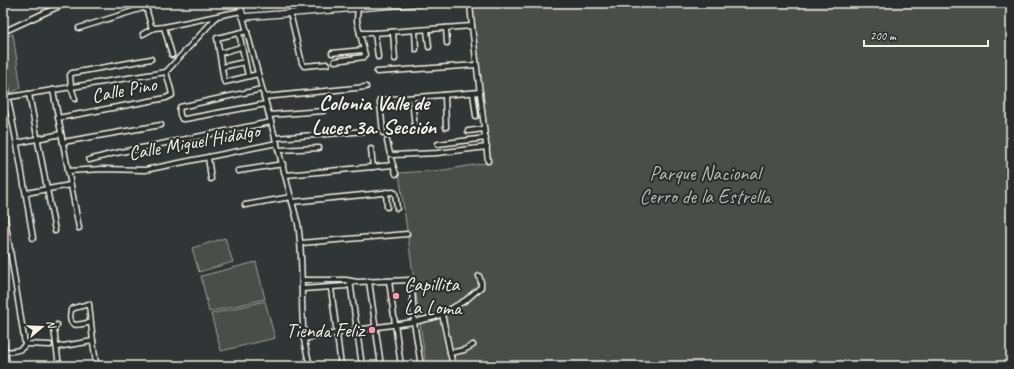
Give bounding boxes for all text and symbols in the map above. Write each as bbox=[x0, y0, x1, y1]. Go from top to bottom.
scale bar bbox=[864, 22, 988, 48]
text: 200 m bbox=[870, 28, 897, 44]
street label: Calle Pino bbox=[89, 71, 159, 109]
district label: Colonia Valle de Luces 3a. Sección bbox=[312, 90, 438, 140]
street label: Calle Miguel Hidalgo bbox=[126, 118, 263, 166]
park label: Parque Nacional Cerro de la Estrella bbox=[639, 161, 772, 209]
place label: Capillita La Loma bbox=[404, 272, 463, 320]
marker: Capillita La Loma bbox=[391, 291, 401, 301]
north arrow bbox=[22, 307, 62, 347]
text: N bbox=[44, 318, 60, 331]
place label: Tienda Feliz bbox=[286, 318, 367, 343]
marker: Tienda Feliz bbox=[367, 325, 377, 335]

